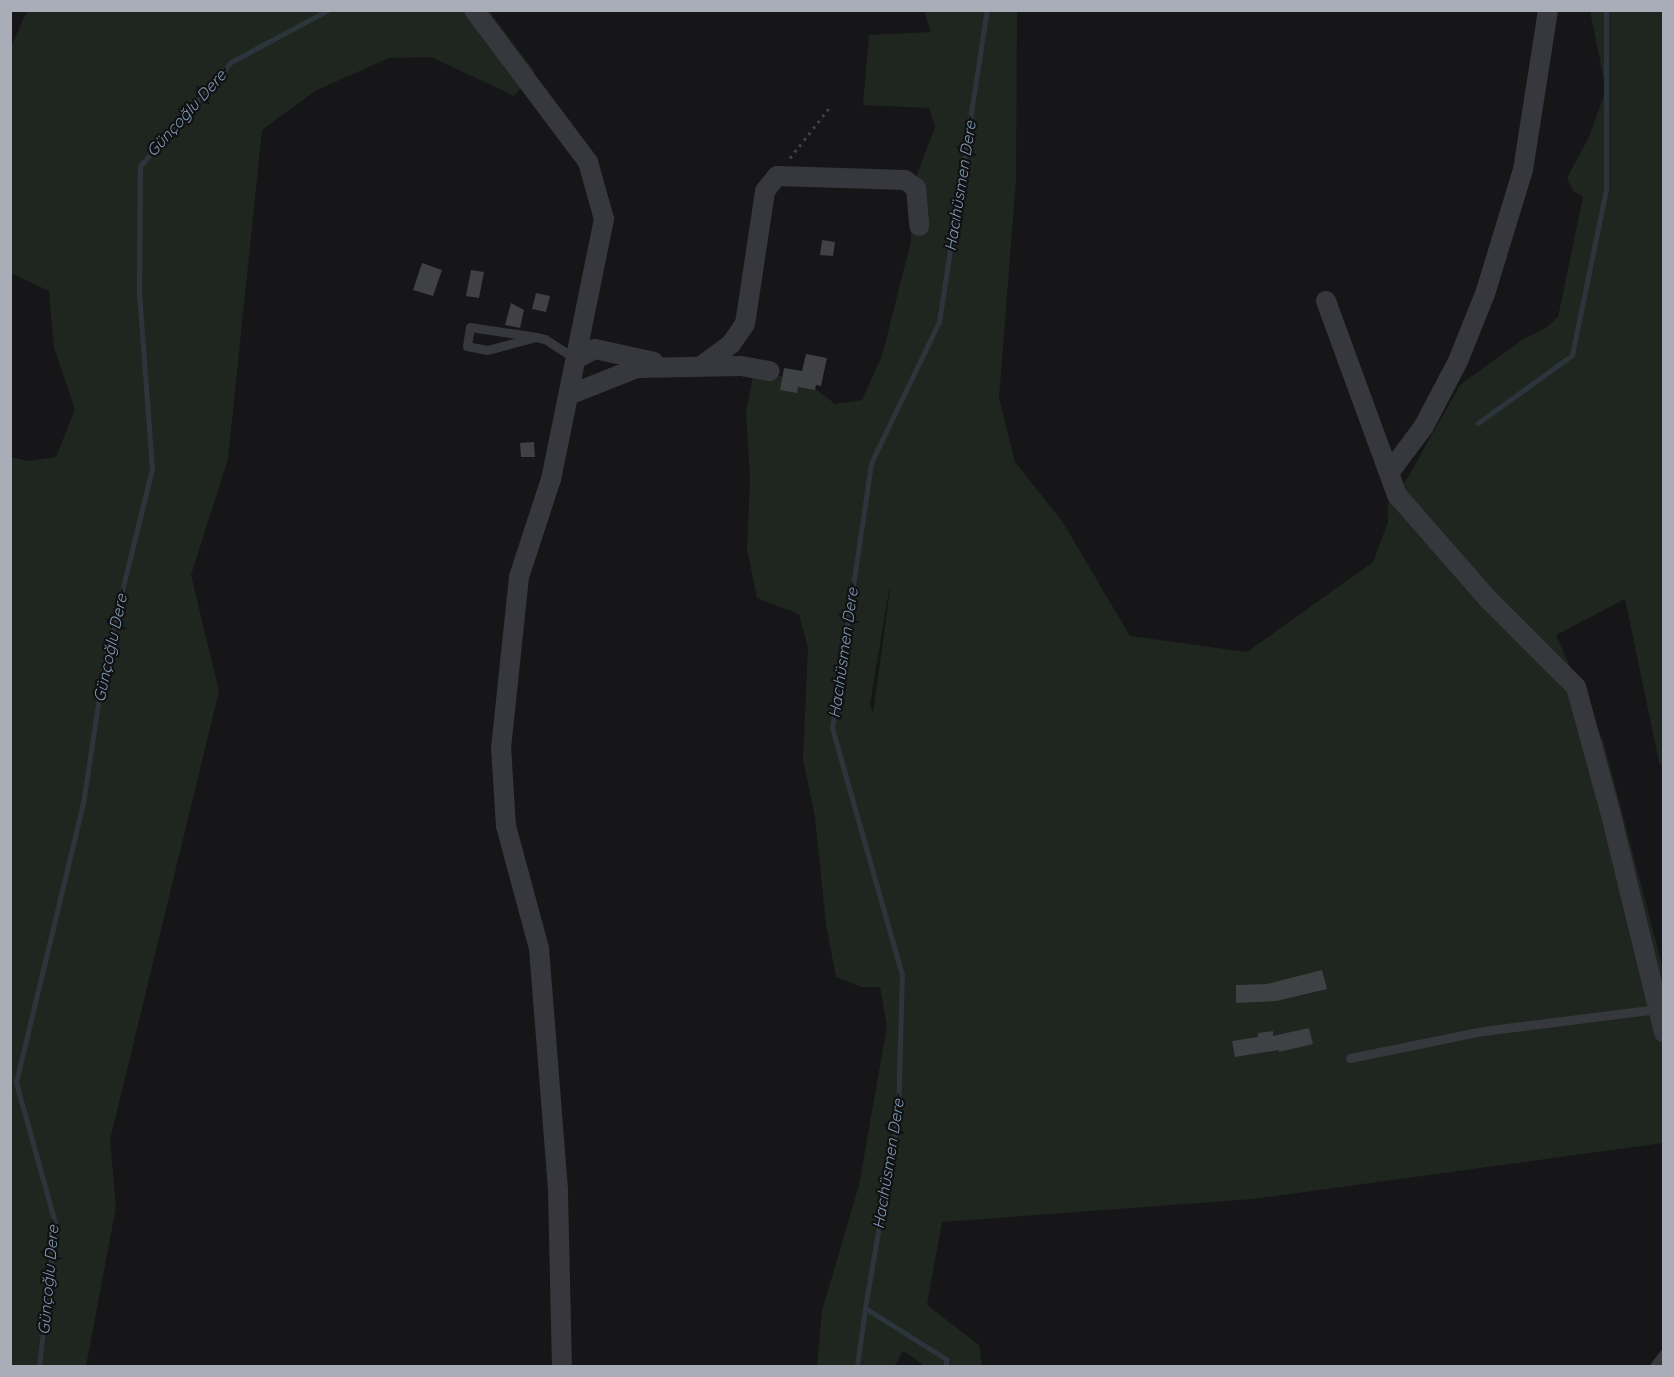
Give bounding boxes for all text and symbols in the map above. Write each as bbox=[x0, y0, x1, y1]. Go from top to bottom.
water label: Günçoğlu Dere bbox=[142, 66, 230, 160]
water label: Hacıhüsmen Dere bbox=[940, 120, 980, 252]
water label: Hacıhüsmen Dere bbox=[824, 587, 862, 719]
water label: Günçoğlu Dere bbox=[89, 592, 131, 704]
water label: Hacıhüsmen Dere bbox=[868, 1098, 908, 1230]
water label: Günçoğlu Dere bbox=[34, 1224, 62, 1336]

